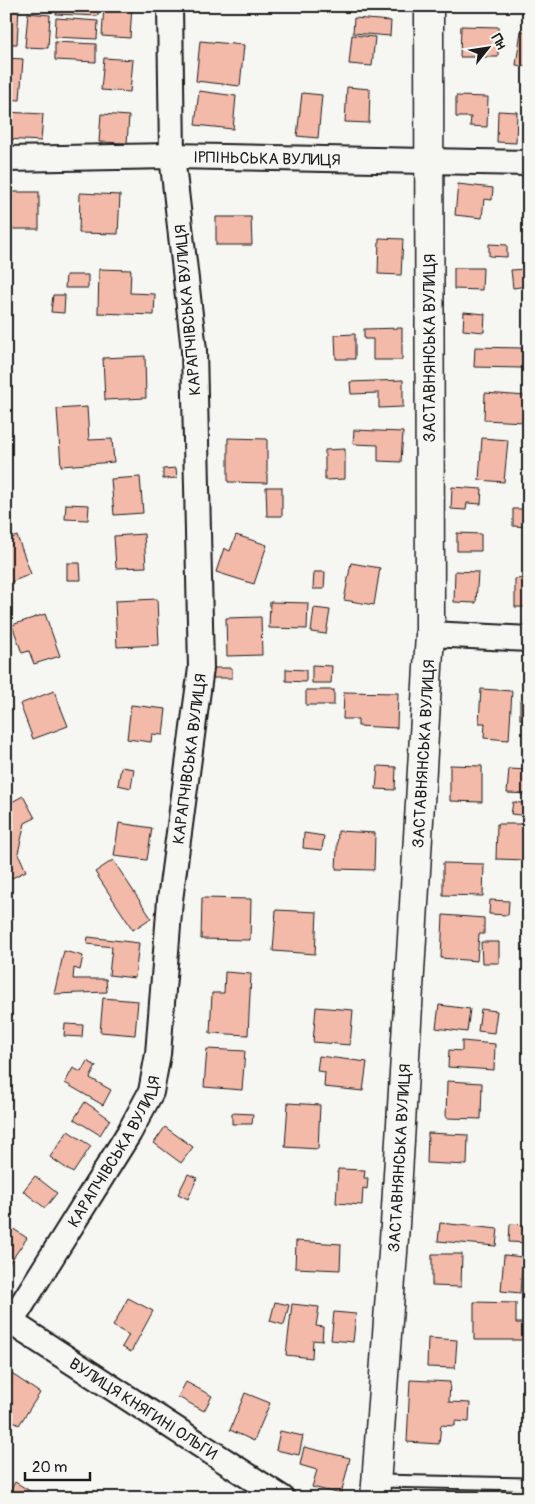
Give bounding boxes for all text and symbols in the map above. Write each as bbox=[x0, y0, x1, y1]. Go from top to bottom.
north arrow bbox=[462, 22, 512, 72]
text: Пн bbox=[488, 31, 510, 53]
street label: ІРПІНЬСЬКА ВУЛИЦЯ bbox=[193, 147, 341, 170]
street label: КАРАПЧІВСЬКА ВУЛИЦЯ bbox=[171, 224, 205, 396]
street label: ЗАСТАВНЯНСЬКА ВУЛИЦЯ bbox=[420, 254, 440, 442]
street label: ЗАСТАВНЯНСЬКА ВУЛИЦЯ bbox=[408, 659, 439, 848]
street label: КАРАПЧІВСЬКА ВУЛИЦЯ bbox=[169, 672, 211, 845]
street label: ЗАСТАВНЯНСЬКА ВУЛИЦЯ bbox=[384, 1063, 416, 1253]
street label: КАРАПЧІВСЬКА ВУЛИЦЯ bbox=[64, 1074, 165, 1231]
street label: ВУЛИЦЯ КНЯГИНІ ОЛЬГИ bbox=[65, 1354, 221, 1465]
scale bar bbox=[25, 1449, 90, 1481]
text: 20 m bbox=[32, 1458, 67, 1477]

